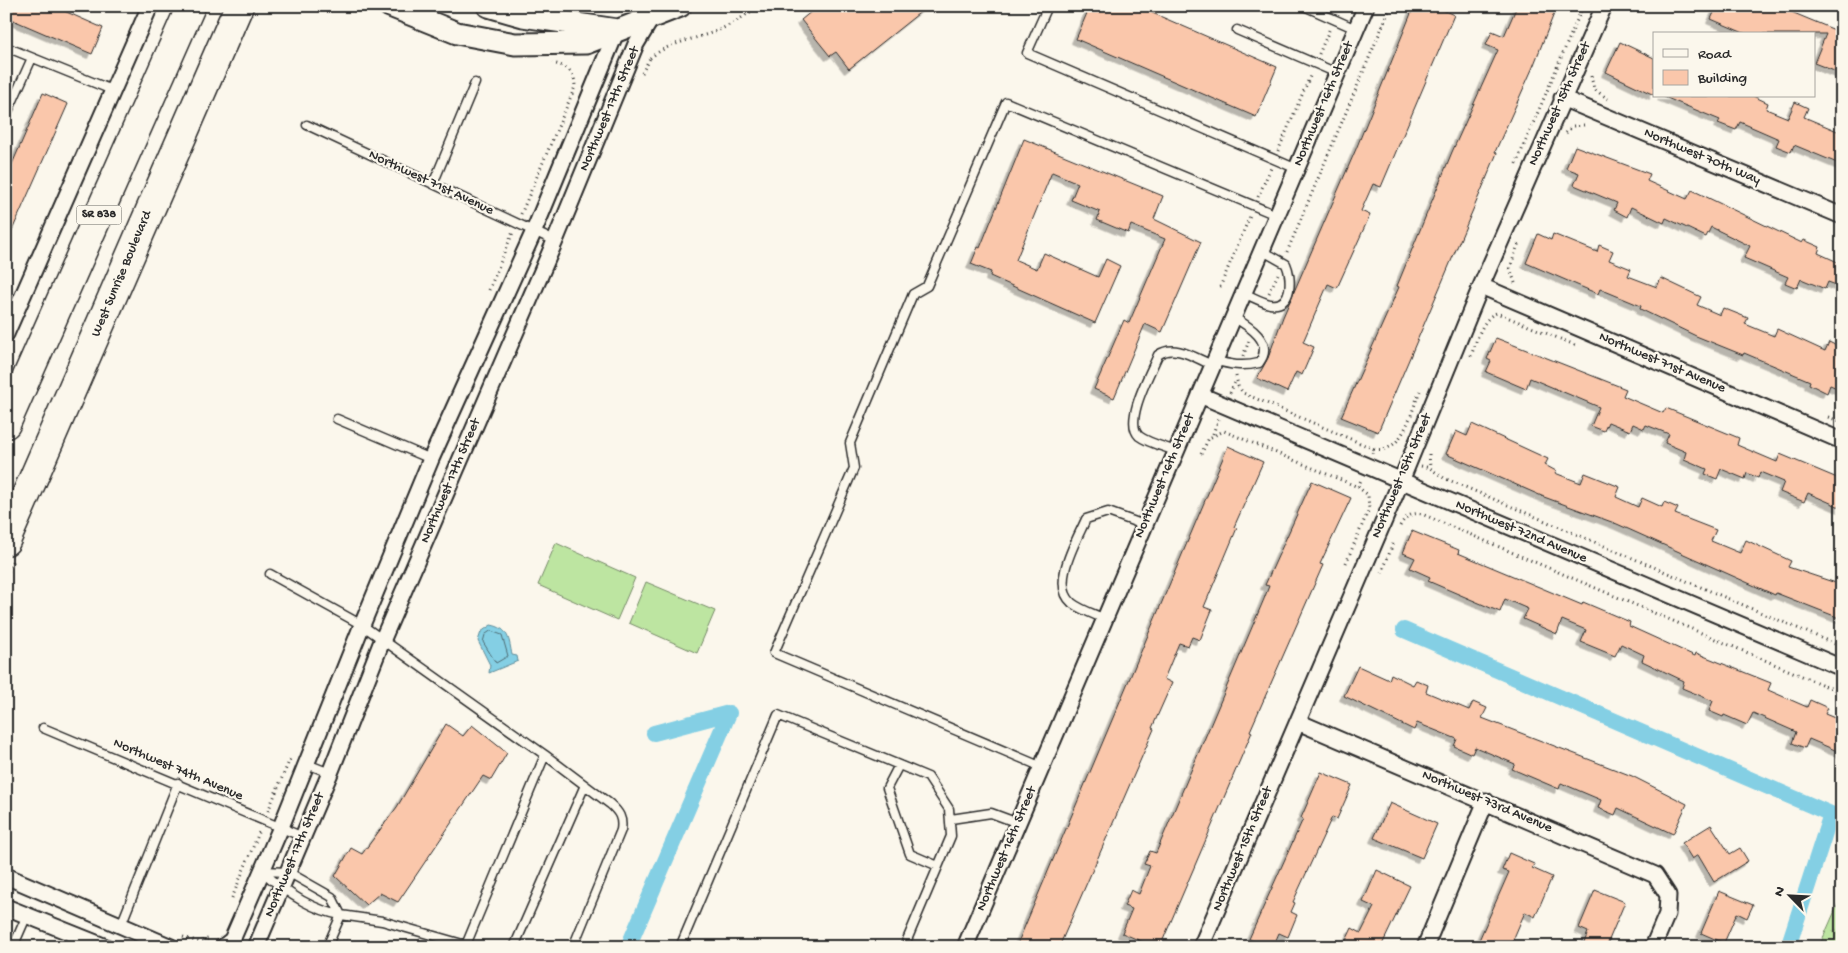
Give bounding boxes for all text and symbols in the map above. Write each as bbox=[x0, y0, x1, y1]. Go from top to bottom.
legend bbox=[1653, 32, 1816, 98]
street label: Northwest 16th Street bbox=[1290, 38, 1358, 169]
street label: Northwest 15th Street bbox=[1525, 38, 1595, 169]
street label: Northwest 17th Street bbox=[576, 43, 644, 174]
text: Road bbox=[1698, 46, 1732, 64]
text: Building bbox=[1697, 70, 1747, 88]
street label: Northwest 70th Way bbox=[1641, 125, 1763, 189]
street label: Northwest 71st Avenue bbox=[366, 147, 497, 220]
road number: SR 838 bbox=[76, 206, 122, 224]
street label: West Sunrise Boulevard bbox=[88, 207, 157, 340]
street label: Northwest 71st Avenue bbox=[1596, 329, 1729, 398]
street label: Northwest 16th Street bbox=[1131, 410, 1199, 541]
street label: Northwest 15th Street bbox=[1368, 410, 1436, 541]
street label: Northwest 17th Street bbox=[417, 415, 485, 546]
street label: Northwest 72nd Avenue bbox=[1453, 497, 1590, 568]
street label: Northwest 74th Avenue bbox=[111, 735, 246, 805]
street label: Northwest 73rd Avenue bbox=[1419, 767, 1555, 837]
street label: Northwest 16th Street bbox=[973, 783, 1041, 914]
street label: Northwest 15th Street bbox=[1209, 783, 1277, 914]
street label: Northwest 17th Street bbox=[261, 789, 329, 920]
north arrow bbox=[1766, 870, 1816, 920]
text: N bbox=[1771, 884, 1790, 899]

